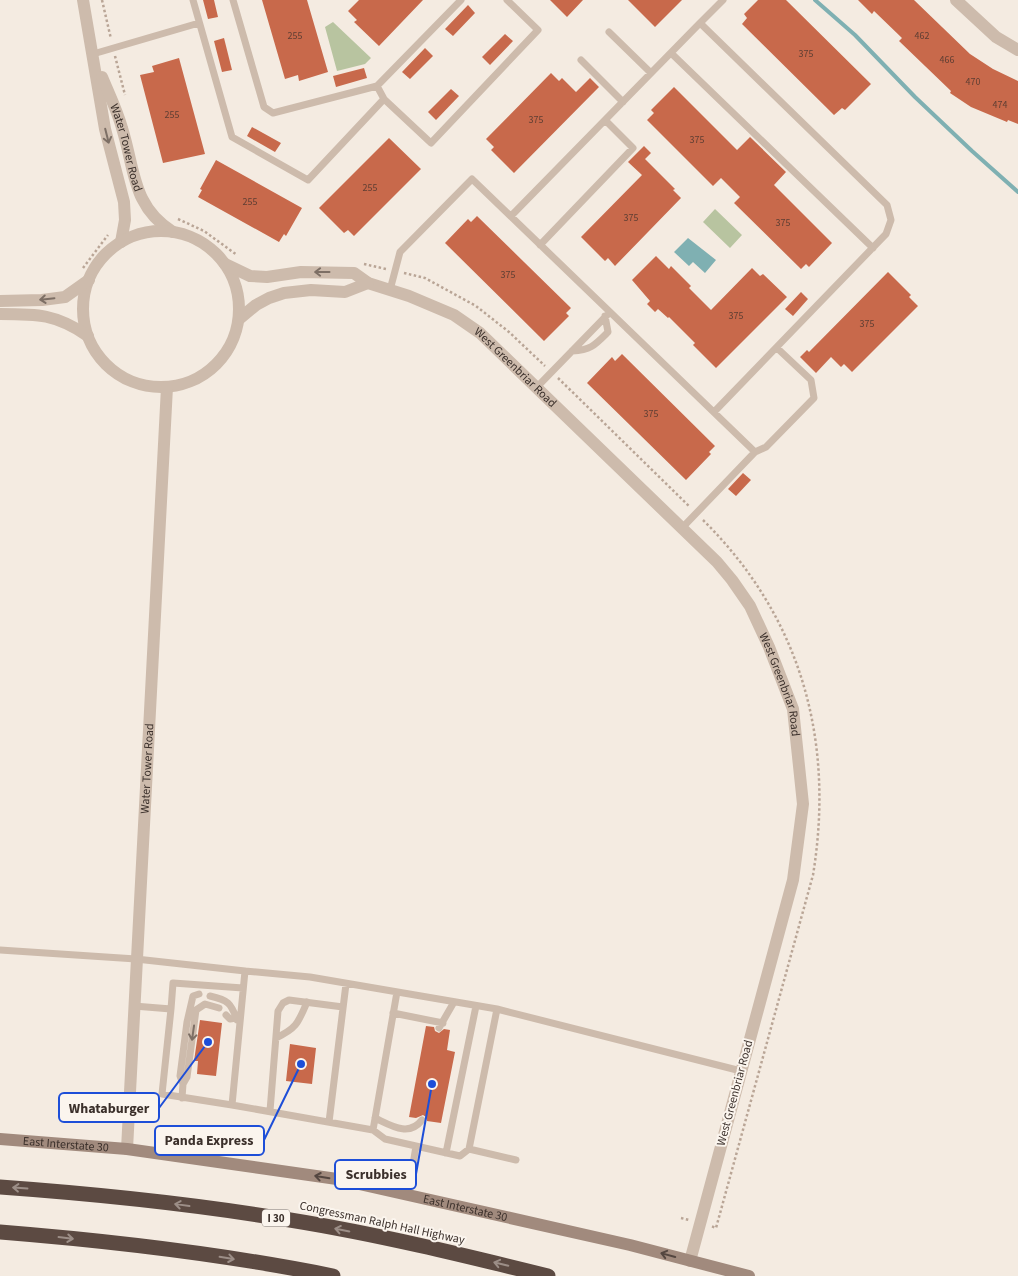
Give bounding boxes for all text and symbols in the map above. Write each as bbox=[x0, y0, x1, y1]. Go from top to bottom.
house number: 255 bbox=[288, 29, 302, 43]
house number: 462 bbox=[915, 29, 929, 43]
house number: 375 bbox=[799, 47, 813, 61]
house number: 466 bbox=[940, 53, 954, 67]
house number: 470 bbox=[966, 75, 980, 89]
house number: 474 bbox=[993, 98, 1007, 112]
street label: Water Tower Road bbox=[106, 101, 147, 194]
house number: 255 bbox=[165, 108, 179, 122]
house number: 375 bbox=[529, 113, 543, 127]
one-way arrow bbox=[103, 128, 113, 144]
house number: 375 bbox=[690, 133, 704, 147]
house number: 255 bbox=[363, 181, 377, 195]
house number: 255 bbox=[243, 195, 257, 209]
house number: 375 bbox=[624, 211, 638, 225]
house number: 375 bbox=[776, 216, 790, 230]
one-way arrow bbox=[315, 267, 331, 277]
house number: 375 bbox=[501, 268, 515, 282]
one-way arrow bbox=[39, 294, 55, 304]
house number: 375 bbox=[729, 309, 743, 323]
house number: 375 bbox=[860, 317, 874, 331]
street label: West Greenbriar Road bbox=[471, 323, 560, 411]
house number: 375 bbox=[644, 407, 658, 421]
street label: West Greenbriar Road bbox=[755, 630, 804, 737]
street label: Water Tower Road bbox=[136, 723, 158, 814]
one-way arrow bbox=[188, 1025, 198, 1041]
street label: West Greenbriar Road bbox=[713, 1038, 757, 1148]
callout: Whataburger bbox=[59, 1093, 159, 1122]
text: Whataburger bbox=[69, 1099, 150, 1119]
callout: Panda Express bbox=[155, 1126, 264, 1155]
text: Panda Express bbox=[165, 1131, 253, 1151]
street label: East Interstate 30 bbox=[22, 1132, 109, 1156]
callout: Scrubbies bbox=[335, 1160, 416, 1189]
text: Scrubbies bbox=[345, 1165, 407, 1185]
one-way arrow bbox=[314, 1172, 330, 1182]
one-way arrow bbox=[12, 1183, 28, 1193]
street label: East Interstate 30 bbox=[421, 1190, 509, 1226]
street label: Congressman Ralph Hall Highway bbox=[298, 1197, 466, 1249]
one-way arrow bbox=[174, 1200, 190, 1210]
road number: I 30 bbox=[262, 1210, 290, 1226]
one-way arrow bbox=[335, 1224, 351, 1234]
one-way arrow bbox=[58, 1233, 74, 1243]
one-way arrow bbox=[660, 1250, 676, 1259]
one-way arrow bbox=[219, 1253, 235, 1263]
one-way arrow bbox=[494, 1259, 510, 1268]

